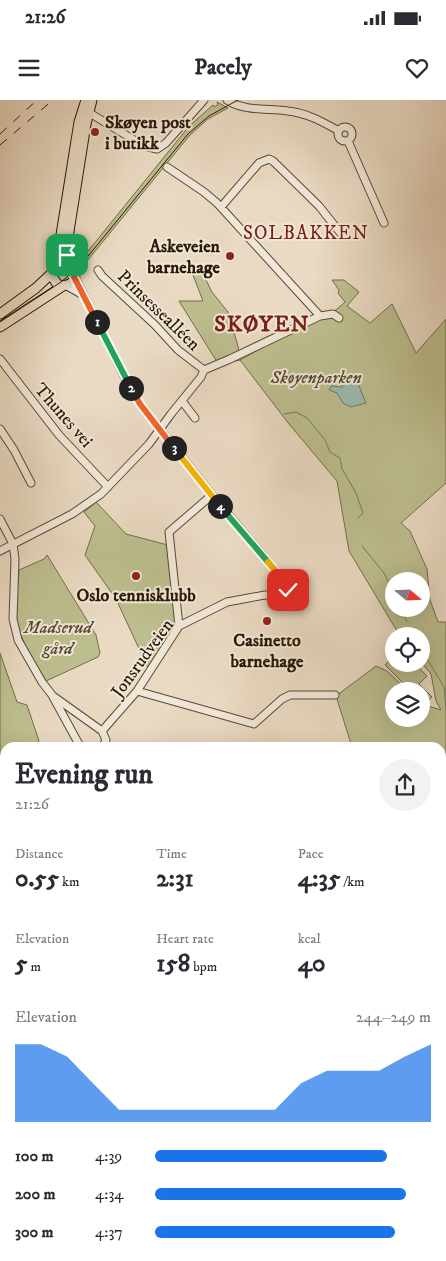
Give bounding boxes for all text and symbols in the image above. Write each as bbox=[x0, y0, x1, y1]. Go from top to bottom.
text: 21:26 bbox=[25, 6, 66, 29]
icon: menu bbox=[15, 54, 43, 82]
text: Pacely bbox=[194, 54, 252, 81]
icon: heart bbox=[403, 54, 431, 82]
place label: Skøyen post i butikk bbox=[105, 112, 191, 155]
marker: Skøyen post i butikk bbox=[89, 126, 101, 138]
district label: SOLBAKKEN bbox=[243, 222, 369, 245]
pin bbox=[46, 234, 88, 276]
place label: Askeveien barnehage bbox=[146, 236, 221, 279]
icon: arrive bbox=[53, 241, 81, 269]
marker: Askeveien barnehage bbox=[224, 250, 236, 262]
street label: Prinsessealléen bbox=[112, 266, 205, 356]
pin: 1 bbox=[84, 310, 110, 334]
district label: SKØYEN bbox=[214, 311, 310, 338]
text: 1 bbox=[95, 313, 100, 331]
park label: Skøyenparken bbox=[269, 367, 362, 389]
pin: 2 bbox=[118, 376, 144, 400]
street label: Thunes vei bbox=[29, 379, 97, 452]
text: 2 bbox=[128, 379, 135, 397]
pin: 3 bbox=[162, 436, 186, 460]
text: 3 bbox=[172, 439, 177, 457]
pin: 4 bbox=[208, 494, 232, 518]
text: 4 bbox=[216, 497, 225, 515]
pin bbox=[267, 569, 309, 611]
marker: Oslo tennisklubb bbox=[130, 570, 142, 582]
north arrow bbox=[385, 572, 430, 618]
map controls bbox=[385, 572, 430, 727]
icon: check bbox=[274, 576, 302, 604]
place label: Oslo tennisklubb bbox=[76, 585, 196, 607]
street label: Jonsrudveien bbox=[106, 614, 179, 704]
marker: Casinetto barnehage bbox=[261, 615, 273, 627]
park label: Madserud gård bbox=[22, 617, 94, 660]
button: locate bbox=[385, 627, 430, 672]
place label: Casinetto barnehage bbox=[230, 630, 304, 673]
button: layers bbox=[385, 682, 430, 727]
text: Evening run bbox=[15, 757, 153, 792]
button: share bbox=[379, 759, 431, 811]
text: 21:26 bbox=[15, 794, 49, 814]
text: Distance bbox=[15, 845, 63, 863]
text: Time bbox=[156, 845, 187, 863]
text: Pace bbox=[298, 845, 324, 863]
text: 0.55 bbox=[15, 863, 59, 894]
text: 2:31 bbox=[156, 863, 194, 894]
text: 4:35 bbox=[298, 863, 340, 894]
text: km bbox=[59, 873, 79, 891]
text: /km bbox=[340, 873, 365, 891]
text: Elevation bbox=[15, 930, 69, 948]
text: Heart rate bbox=[156, 930, 214, 948]
text: kcal bbox=[298, 930, 321, 948]
text: 5 bbox=[15, 948, 27, 979]
text: 158 bbox=[156, 948, 190, 979]
text: 40 bbox=[298, 948, 326, 979]
text: m bbox=[27, 958, 41, 976]
text: bpm bbox=[190, 958, 217, 976]
text: Elevation bbox=[15, 1007, 77, 1027]
text: 244–249 m bbox=[356, 1007, 431, 1027]
text: 100 m bbox=[15, 1146, 54, 1166]
text: 4:39 bbox=[95, 1146, 122, 1166]
text: 200 m bbox=[15, 1184, 56, 1204]
text: 4:34 bbox=[95, 1184, 124, 1204]
text: 300 m bbox=[15, 1222, 54, 1242]
text: 4:37 bbox=[95, 1222, 123, 1242]

